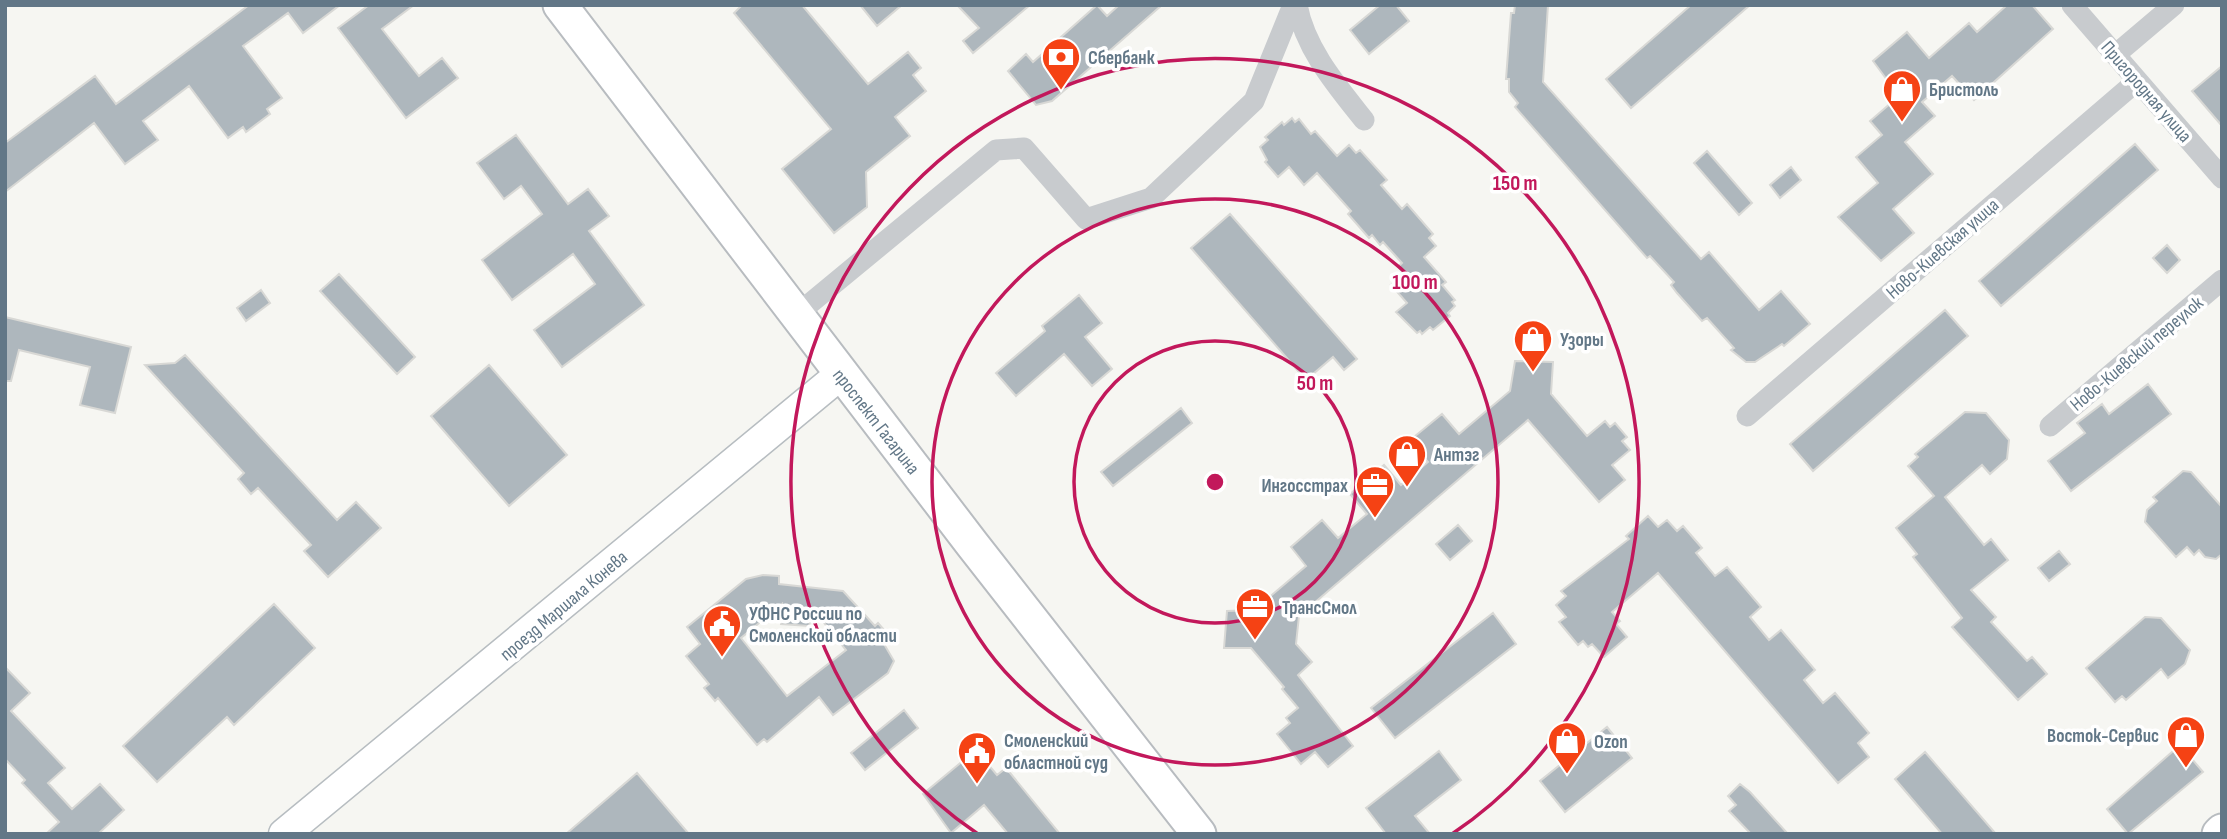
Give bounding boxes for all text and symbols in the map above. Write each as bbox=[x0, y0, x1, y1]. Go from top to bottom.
bank icon: Сбербанк bbox=[1040, 36, 1082, 91]
street label: Пригородная улица bbox=[2096, 37, 2196, 147]
place label: Сбербанк bbox=[1088, 47, 1155, 70]
shop icon: Бристоль bbox=[1881, 68, 1923, 123]
place label: Бристоль bbox=[1929, 79, 1999, 102]
text: 150 m bbox=[1493, 171, 1537, 196]
street label: Ново-Киевская улица bbox=[1882, 194, 2004, 304]
text: 100 m bbox=[1392, 270, 1438, 295]
street label: Ново-Киевский переулок bbox=[2066, 291, 2209, 416]
shop icon: Узоры bbox=[1512, 318, 1554, 373]
place label: Узоры bbox=[1560, 329, 1604, 352]
street label: проспект Гагарина bbox=[827, 364, 924, 479]
text: 50 m bbox=[1297, 371, 1333, 396]
shop icon: Антэг bbox=[1386, 433, 1428, 488]
place label: Антэг bbox=[1433, 444, 1480, 467]
office icon: Ингосстрах bbox=[1354, 464, 1396, 519]
centre of rings bbox=[1203, 470, 1227, 494]
place label: Ингосстрах bbox=[1261, 475, 1348, 498]
street label: проезд Маршала Конева bbox=[495, 546, 632, 666]
office icon: ТрансСмол bbox=[1234, 586, 1276, 641]
place label: ТрансСмол bbox=[1282, 597, 1357, 620]
public building icon: УФНС России по Смоленской области bbox=[701, 603, 743, 658]
place label: УФНС России по Смоленской области bbox=[749, 603, 897, 648]
shop icon: Восток-Сервис bbox=[2165, 714, 2207, 769]
shop icon: Ozon bbox=[1546, 720, 1588, 775]
place label: Восток-Сервис bbox=[2047, 725, 2159, 748]
public building icon: Смоленский областной суд bbox=[956, 730, 998, 785]
place label: Смоленский областной суд bbox=[1004, 730, 1108, 775]
place label: Ozon bbox=[1594, 731, 1628, 754]

